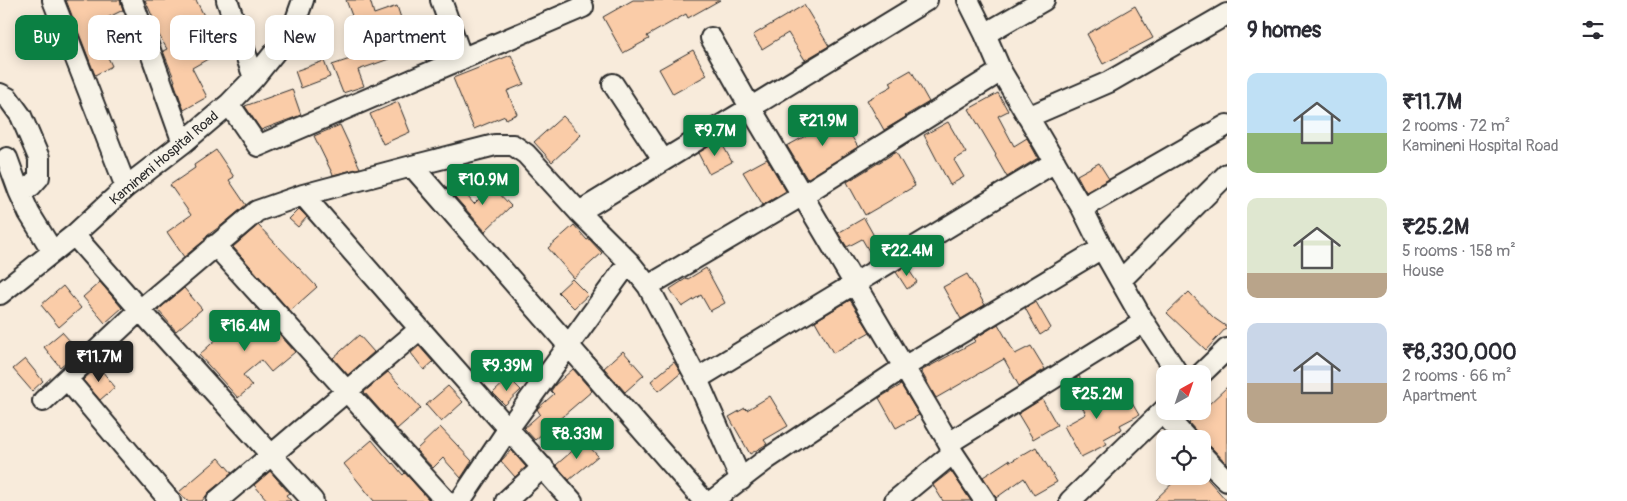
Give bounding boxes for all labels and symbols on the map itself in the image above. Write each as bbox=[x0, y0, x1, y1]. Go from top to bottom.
pin: ₹21.9M bbox=[782, 104, 864, 147]
street label: Kamineni Hospital Road bbox=[106, 107, 222, 209]
pin: ₹9.7M bbox=[680, 114, 750, 157]
pin: ₹10.9M bbox=[442, 164, 524, 206]
pin: ₹22.4M bbox=[866, 234, 948, 277]
pin: ₹16.4M bbox=[204, 310, 286, 352]
pin: ₹11.7M bbox=[58, 340, 140, 383]
pin: ₹9.39M bbox=[466, 350, 548, 392]
north arrow bbox=[1156, 365, 1211, 420]
pin: ₹25.2M bbox=[1056, 378, 1138, 420]
pin: ₹8.33M bbox=[536, 418, 618, 460]

